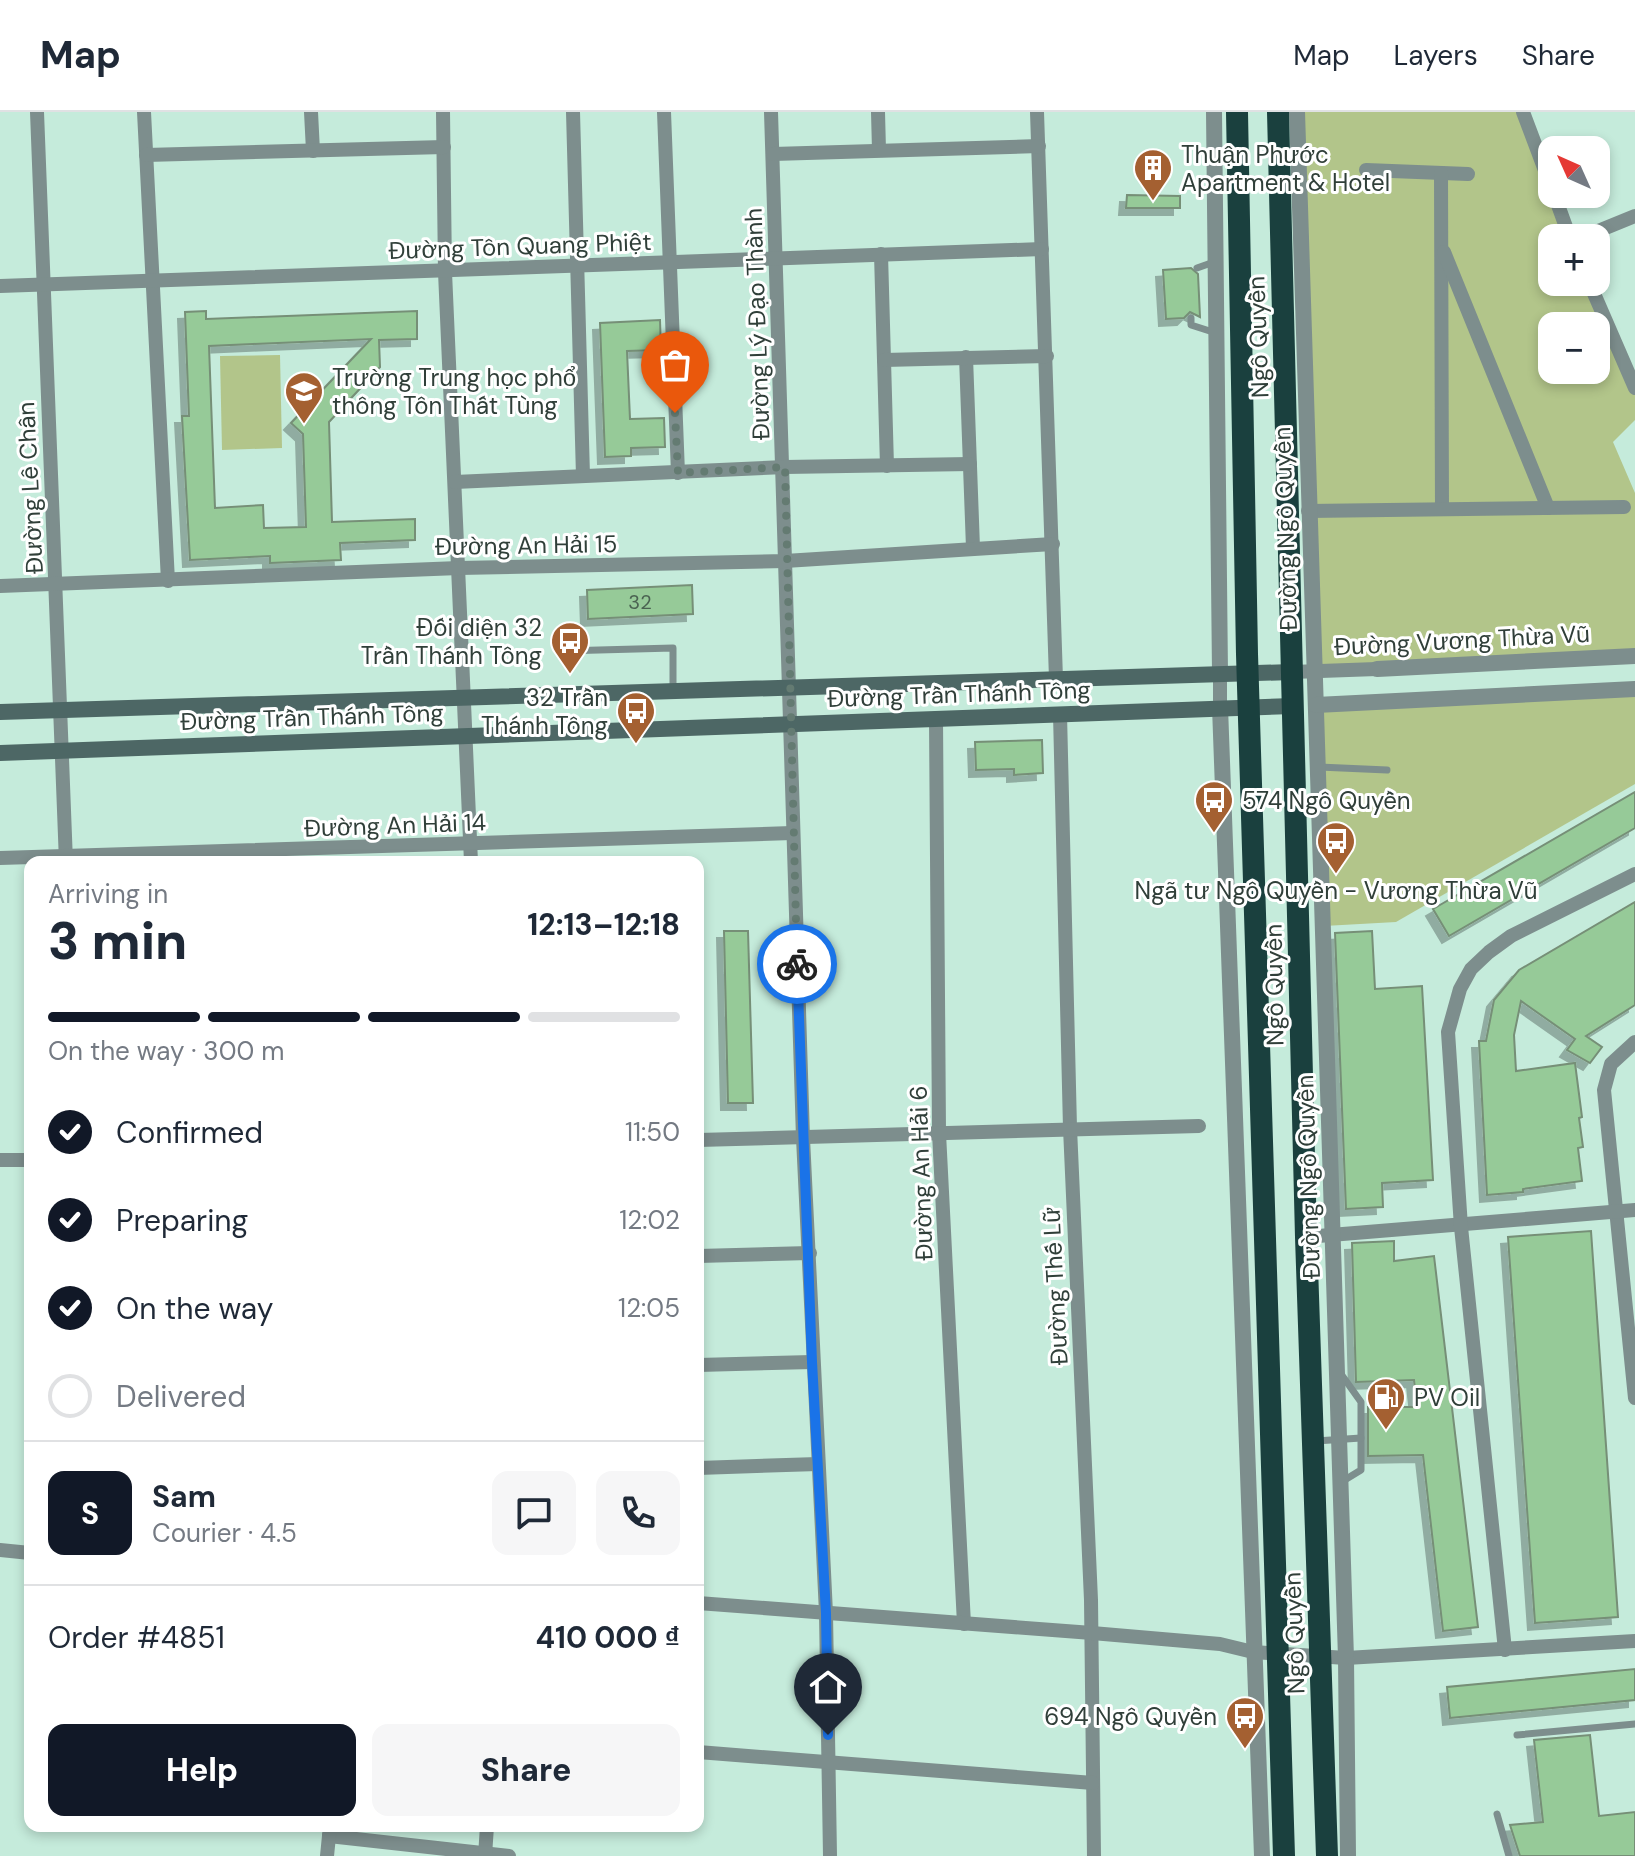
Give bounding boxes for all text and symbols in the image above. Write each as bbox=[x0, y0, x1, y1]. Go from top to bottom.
text: Map bbox=[40, 30, 121, 80]
text: Map bbox=[1293, 37, 1350, 74]
text: Layers bbox=[1394, 37, 1478, 74]
text: Share bbox=[1522, 37, 1595, 74]
north arrow bbox=[1538, 136, 1610, 208]
map controls bbox=[1538, 136, 1610, 384]
place label: Thuận Phước Apartment & Hotel bbox=[1181, 139, 1390, 198]
building icon: Thuận Phước Apartment & Hotel bbox=[1132, 147, 1174, 202]
street label: Đường Lý Đạo Thành bbox=[737, 207, 777, 441]
button: + bbox=[1538, 224, 1610, 296]
street label: Đường Tôn Quang Phiệt bbox=[388, 226, 652, 266]
street label: Ngô Quyền bbox=[1240, 275, 1276, 399]
button: − bbox=[1538, 312, 1610, 384]
pin bbox=[641, 331, 709, 413]
icon: bag bbox=[653, 343, 697, 387]
place label: Trường Trung học phổ thông Tôn Thất Tùng bbox=[332, 362, 576, 421]
school or university icon: Trường Trung học phổ thông Tôn Thất Tùng bbox=[283, 370, 325, 425]
street label: Đường Lê Chân bbox=[10, 401, 50, 575]
street label: Đường Ngô Quyền bbox=[1266, 426, 1304, 632]
street label: Đường An Hải 15 bbox=[435, 528, 617, 562]
house number: 32 bbox=[628, 589, 652, 615]
place label: Đối diện 32 Trần Thánh Tông bbox=[361, 612, 542, 671]
street label: Đường Vương Thừa Vũ bbox=[1333, 618, 1591, 662]
bus stop icon: Đối diện 32 Trần Thánh Tông bbox=[549, 620, 591, 675]
street label: Đường Trần Thánh Tông bbox=[827, 674, 1091, 714]
place label: 32 Trần Thánh Tông bbox=[481, 682, 608, 741]
bus stop icon: 32 Trần Thánh Tông bbox=[615, 690, 657, 745]
street label: Đường Trần Thánh Tông bbox=[180, 697, 444, 737]
bus stop icon: 574 Ngô Quyền bbox=[1193, 779, 1235, 834]
place label: 574 Ngô Quyền bbox=[1242, 785, 1411, 816]
street label: Đường An Hải 14 bbox=[303, 806, 487, 844]
bus stop icon: Ngã tư Ngô Quyền - Vương Thừa Vũ bbox=[1315, 820, 1357, 875]
place label: Ngã tư Ngô Quyền - Vương Thừa Vũ bbox=[1135, 875, 1537, 906]
text: Arriving in bbox=[48, 877, 168, 911]
text: 12:13–12:18 bbox=[527, 905, 680, 944]
text: 3 min bbox=[48, 907, 187, 975]
courier bbox=[757, 924, 837, 1004]
street label: Ngô Quyền bbox=[1257, 924, 1291, 1046]
icon: bike bbox=[775, 942, 819, 986]
text: On the way · 300 m bbox=[48, 1034, 284, 1068]
street label: Đường Ngô Quyền bbox=[1289, 1074, 1327, 1280]
street label: Đường An Hải 6 bbox=[902, 1085, 940, 1261]
icon: check bbox=[48, 1110, 92, 1154]
text: Confirmed bbox=[116, 1113, 263, 1152]
text: 11:50 bbox=[625, 1115, 680, 1149]
icon: check bbox=[48, 1198, 92, 1242]
text: Preparing bbox=[116, 1201, 248, 1240]
text: 12:02 bbox=[619, 1203, 680, 1237]
street label: Đường Thế Lữ bbox=[1035, 1206, 1075, 1366]
icon: check bbox=[48, 1286, 92, 1330]
text: On the way bbox=[116, 1289, 273, 1328]
text: 12:05 bbox=[618, 1291, 680, 1325]
fuel station icon: PV Oil bbox=[1365, 1376, 1407, 1431]
text: Delivered bbox=[116, 1377, 246, 1416]
place label: PV Oil bbox=[1414, 1382, 1480, 1413]
button: chat bbox=[492, 1471, 576, 1555]
button: phone bbox=[596, 1471, 680, 1555]
text: Sam bbox=[152, 1477, 216, 1516]
text: S bbox=[81, 1494, 99, 1533]
text: Courier · 4.5 bbox=[152, 1516, 297, 1550]
street label: Ngô Quyền bbox=[1276, 1571, 1312, 1695]
text: Order #4851 bbox=[48, 1618, 225, 1657]
text: 410 000 ₫ bbox=[536, 1618, 680, 1657]
pin bbox=[794, 1653, 862, 1735]
icon: home bbox=[806, 1665, 850, 1709]
bus stop icon: 694 Ngô Quyền bbox=[1224, 1695, 1266, 1750]
place label: 694 Ngô Quyền bbox=[1044, 1701, 1217, 1732]
button: Help bbox=[48, 1724, 356, 1816]
button: Share bbox=[372, 1724, 680, 1816]

